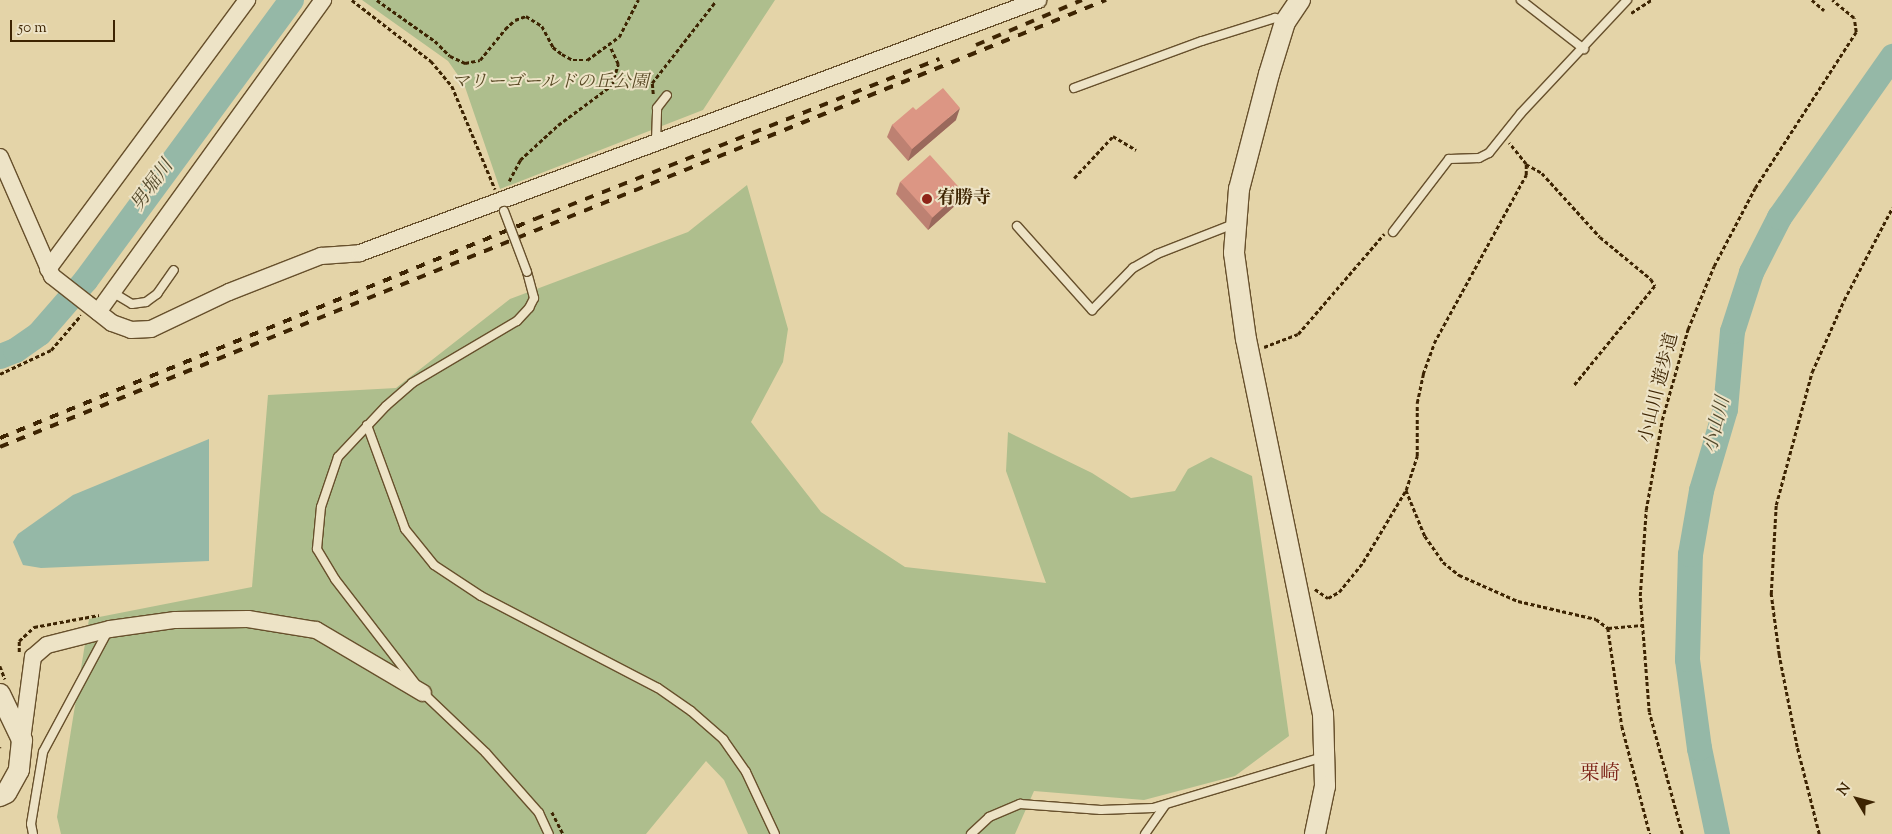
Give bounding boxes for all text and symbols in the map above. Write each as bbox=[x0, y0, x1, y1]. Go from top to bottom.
scale bar bbox=[12, 10, 118, 42]
text: 50 m bbox=[18, 18, 47, 39]
park label: マリーゴールドの丘公園 bbox=[451, 72, 649, 94]
water label: 男堀川 bbox=[127, 156, 179, 216]
place label: 宥勝寺 bbox=[937, 188, 991, 210]
marker: 宥勝寺 bbox=[921, 193, 933, 205]
street label: 小山川 遊歩道 bbox=[1636, 331, 1684, 445]
water label: 小山川 bbox=[1700, 395, 1736, 455]
district label: 栗崎 bbox=[1580, 762, 1620, 786]
north arrow bbox=[1832, 774, 1882, 824]
text: N bbox=[1834, 779, 1856, 800]

